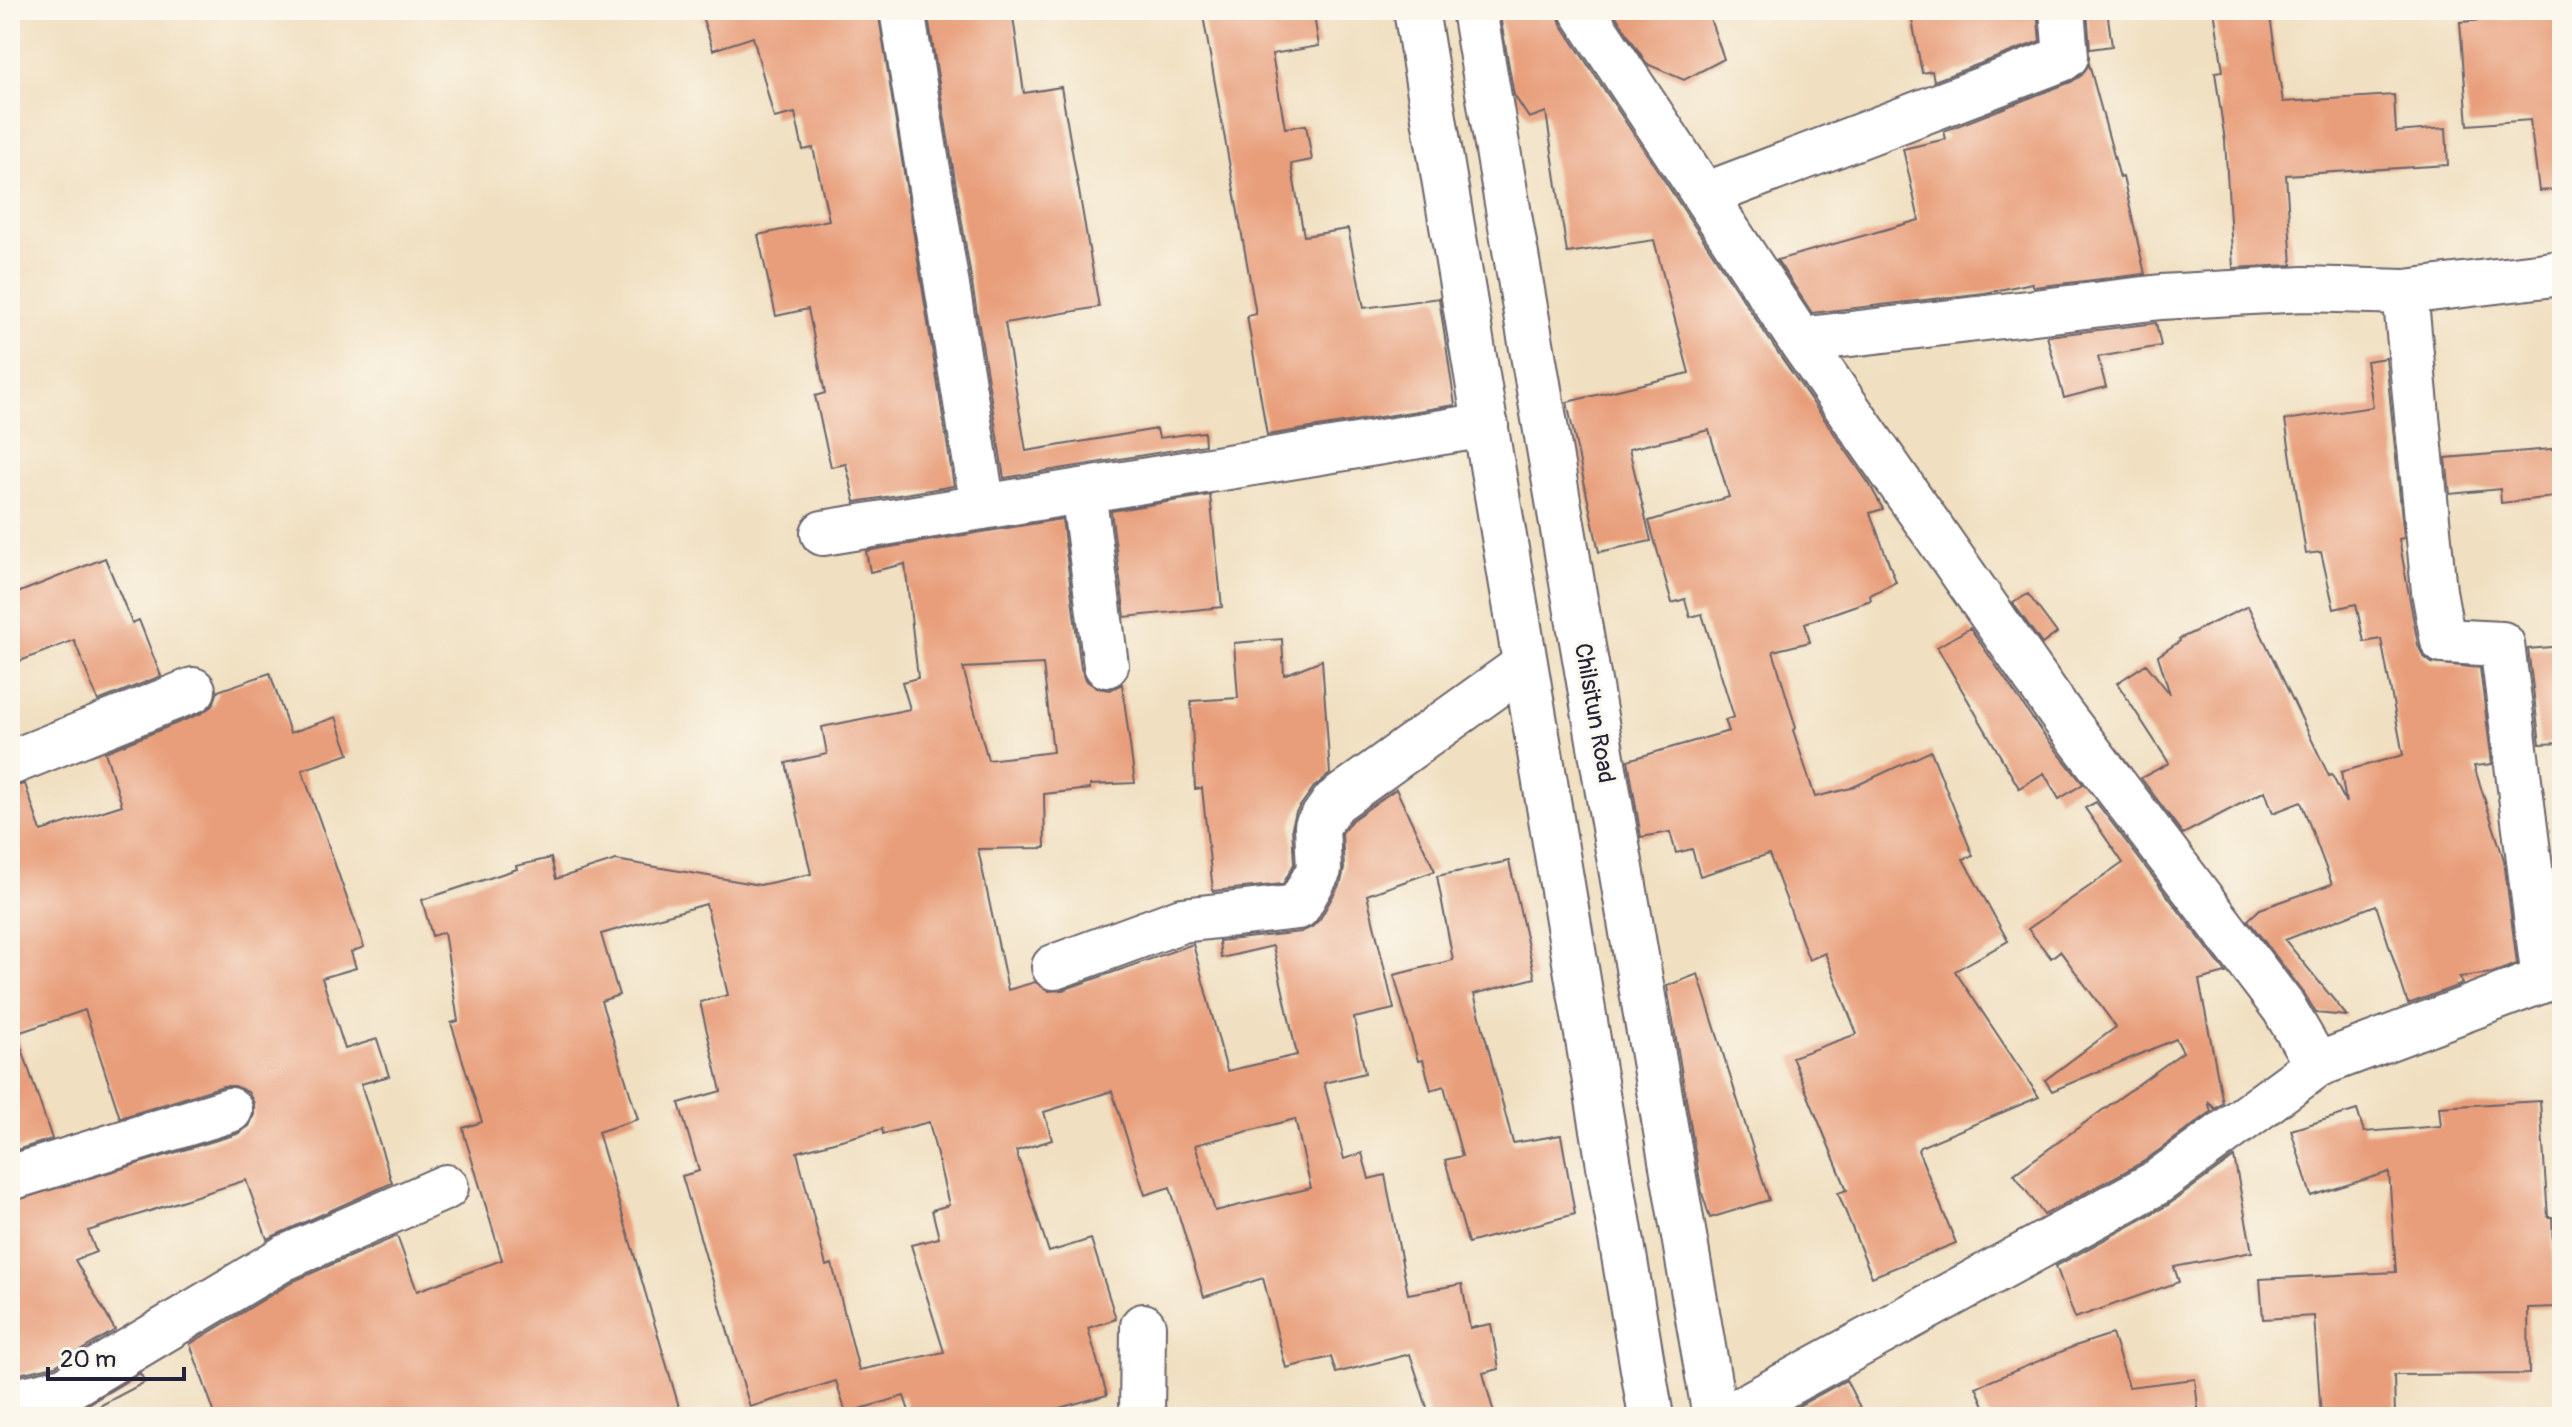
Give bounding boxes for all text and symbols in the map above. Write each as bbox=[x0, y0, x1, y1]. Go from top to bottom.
street label: Chilsitun Road bbox=[1568, 641, 1621, 785]
scale bar bbox=[48, 1331, 184, 1381]
text: 20 m bbox=[60, 1345, 116, 1374]

